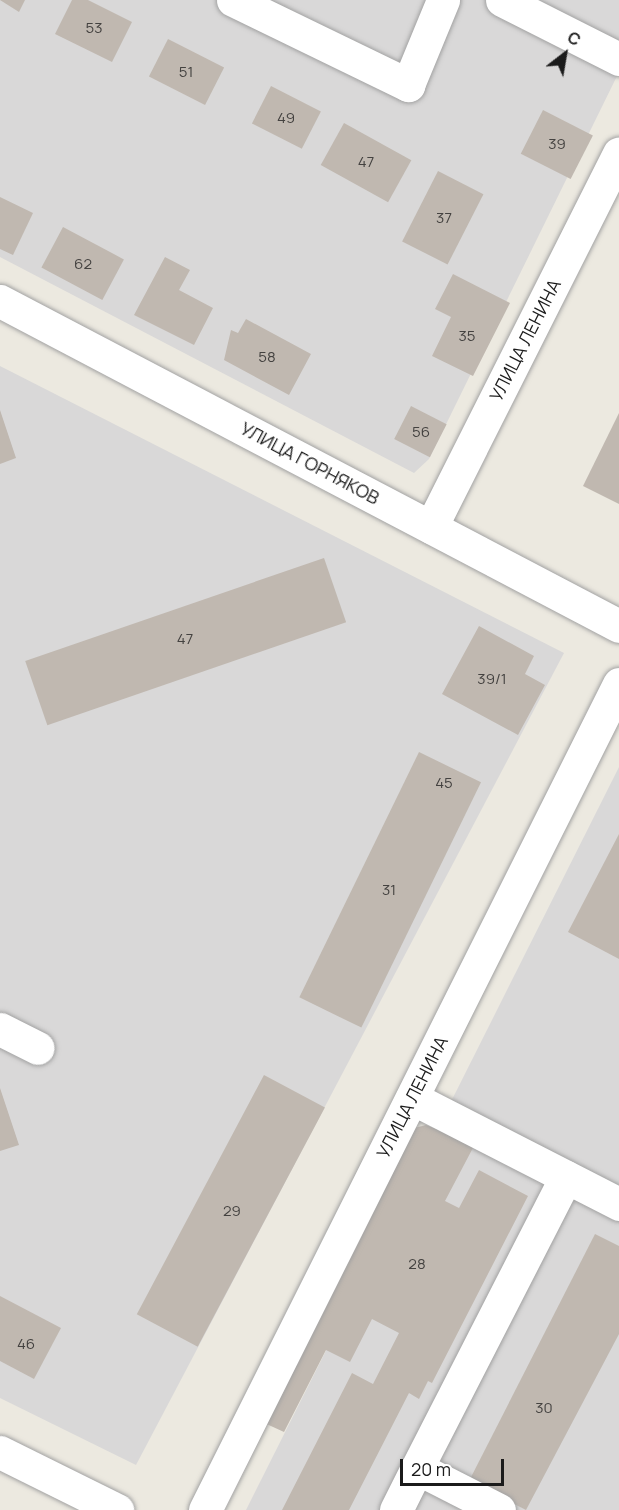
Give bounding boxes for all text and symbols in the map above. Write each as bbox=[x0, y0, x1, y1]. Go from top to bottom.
house number: 53 bbox=[86, 19, 102, 37]
north arrow bbox=[535, 24, 595, 84]
text: С bbox=[564, 26, 585, 51]
house number: 51 bbox=[179, 63, 193, 81]
house number: 49 bbox=[277, 109, 295, 127]
house number: 39 bbox=[548, 135, 566, 153]
house number: 47 bbox=[358, 153, 374, 171]
house number: 37 bbox=[436, 209, 452, 227]
house number: 62 bbox=[74, 255, 92, 273]
street label: УЛИЦА ЛЕНИНА bbox=[485, 275, 565, 405]
house number: 35 bbox=[459, 327, 475, 345]
house number: 58 bbox=[258, 348, 276, 366]
street label: УЛИЦА ГОРНЯКОВ bbox=[237, 417, 383, 509]
house number: 56 bbox=[412, 423, 430, 441]
house number: 47 bbox=[177, 630, 193, 648]
house number: 39/1 bbox=[477, 670, 507, 688]
house number: 45 bbox=[435, 774, 453, 792]
house number: 31 bbox=[382, 881, 396, 899]
street label: УЛИЦА ЛЕНИНА bbox=[372, 1032, 452, 1162]
house number: 29 bbox=[223, 1202, 241, 1220]
house number: 28 bbox=[408, 1255, 426, 1273]
house number: 46 bbox=[17, 1335, 35, 1353]
house number: 30 bbox=[535, 1399, 553, 1417]
scale bar bbox=[403, 1447, 506, 1485]
text: 20 m bbox=[411, 1457, 451, 1481]

